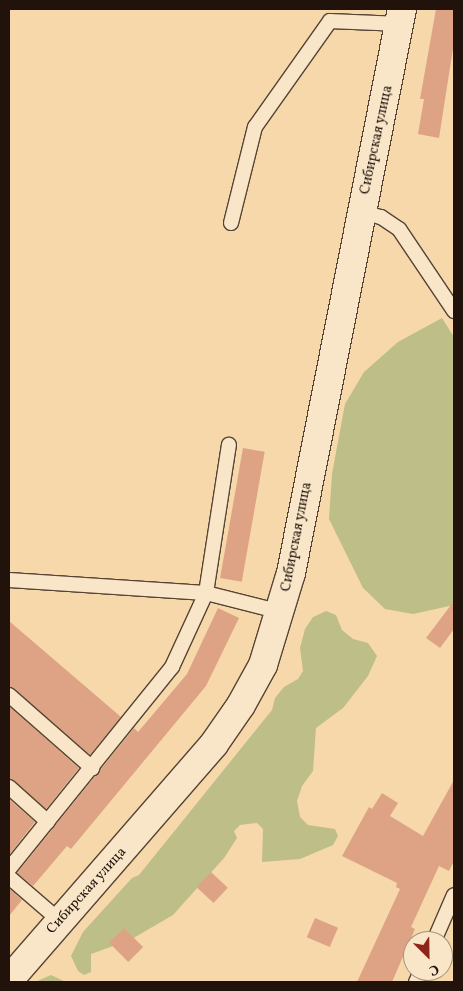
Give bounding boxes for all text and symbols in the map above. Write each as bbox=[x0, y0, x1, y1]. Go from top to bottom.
street label: Сибирская улица bbox=[357, 84, 397, 196]
street label: Сибирская улица bbox=[278, 481, 316, 593]
street label: Сибирская улица bbox=[43, 844, 131, 938]
north arrow bbox=[403, 931, 453, 981]
text: С bbox=[426, 959, 442, 980]

